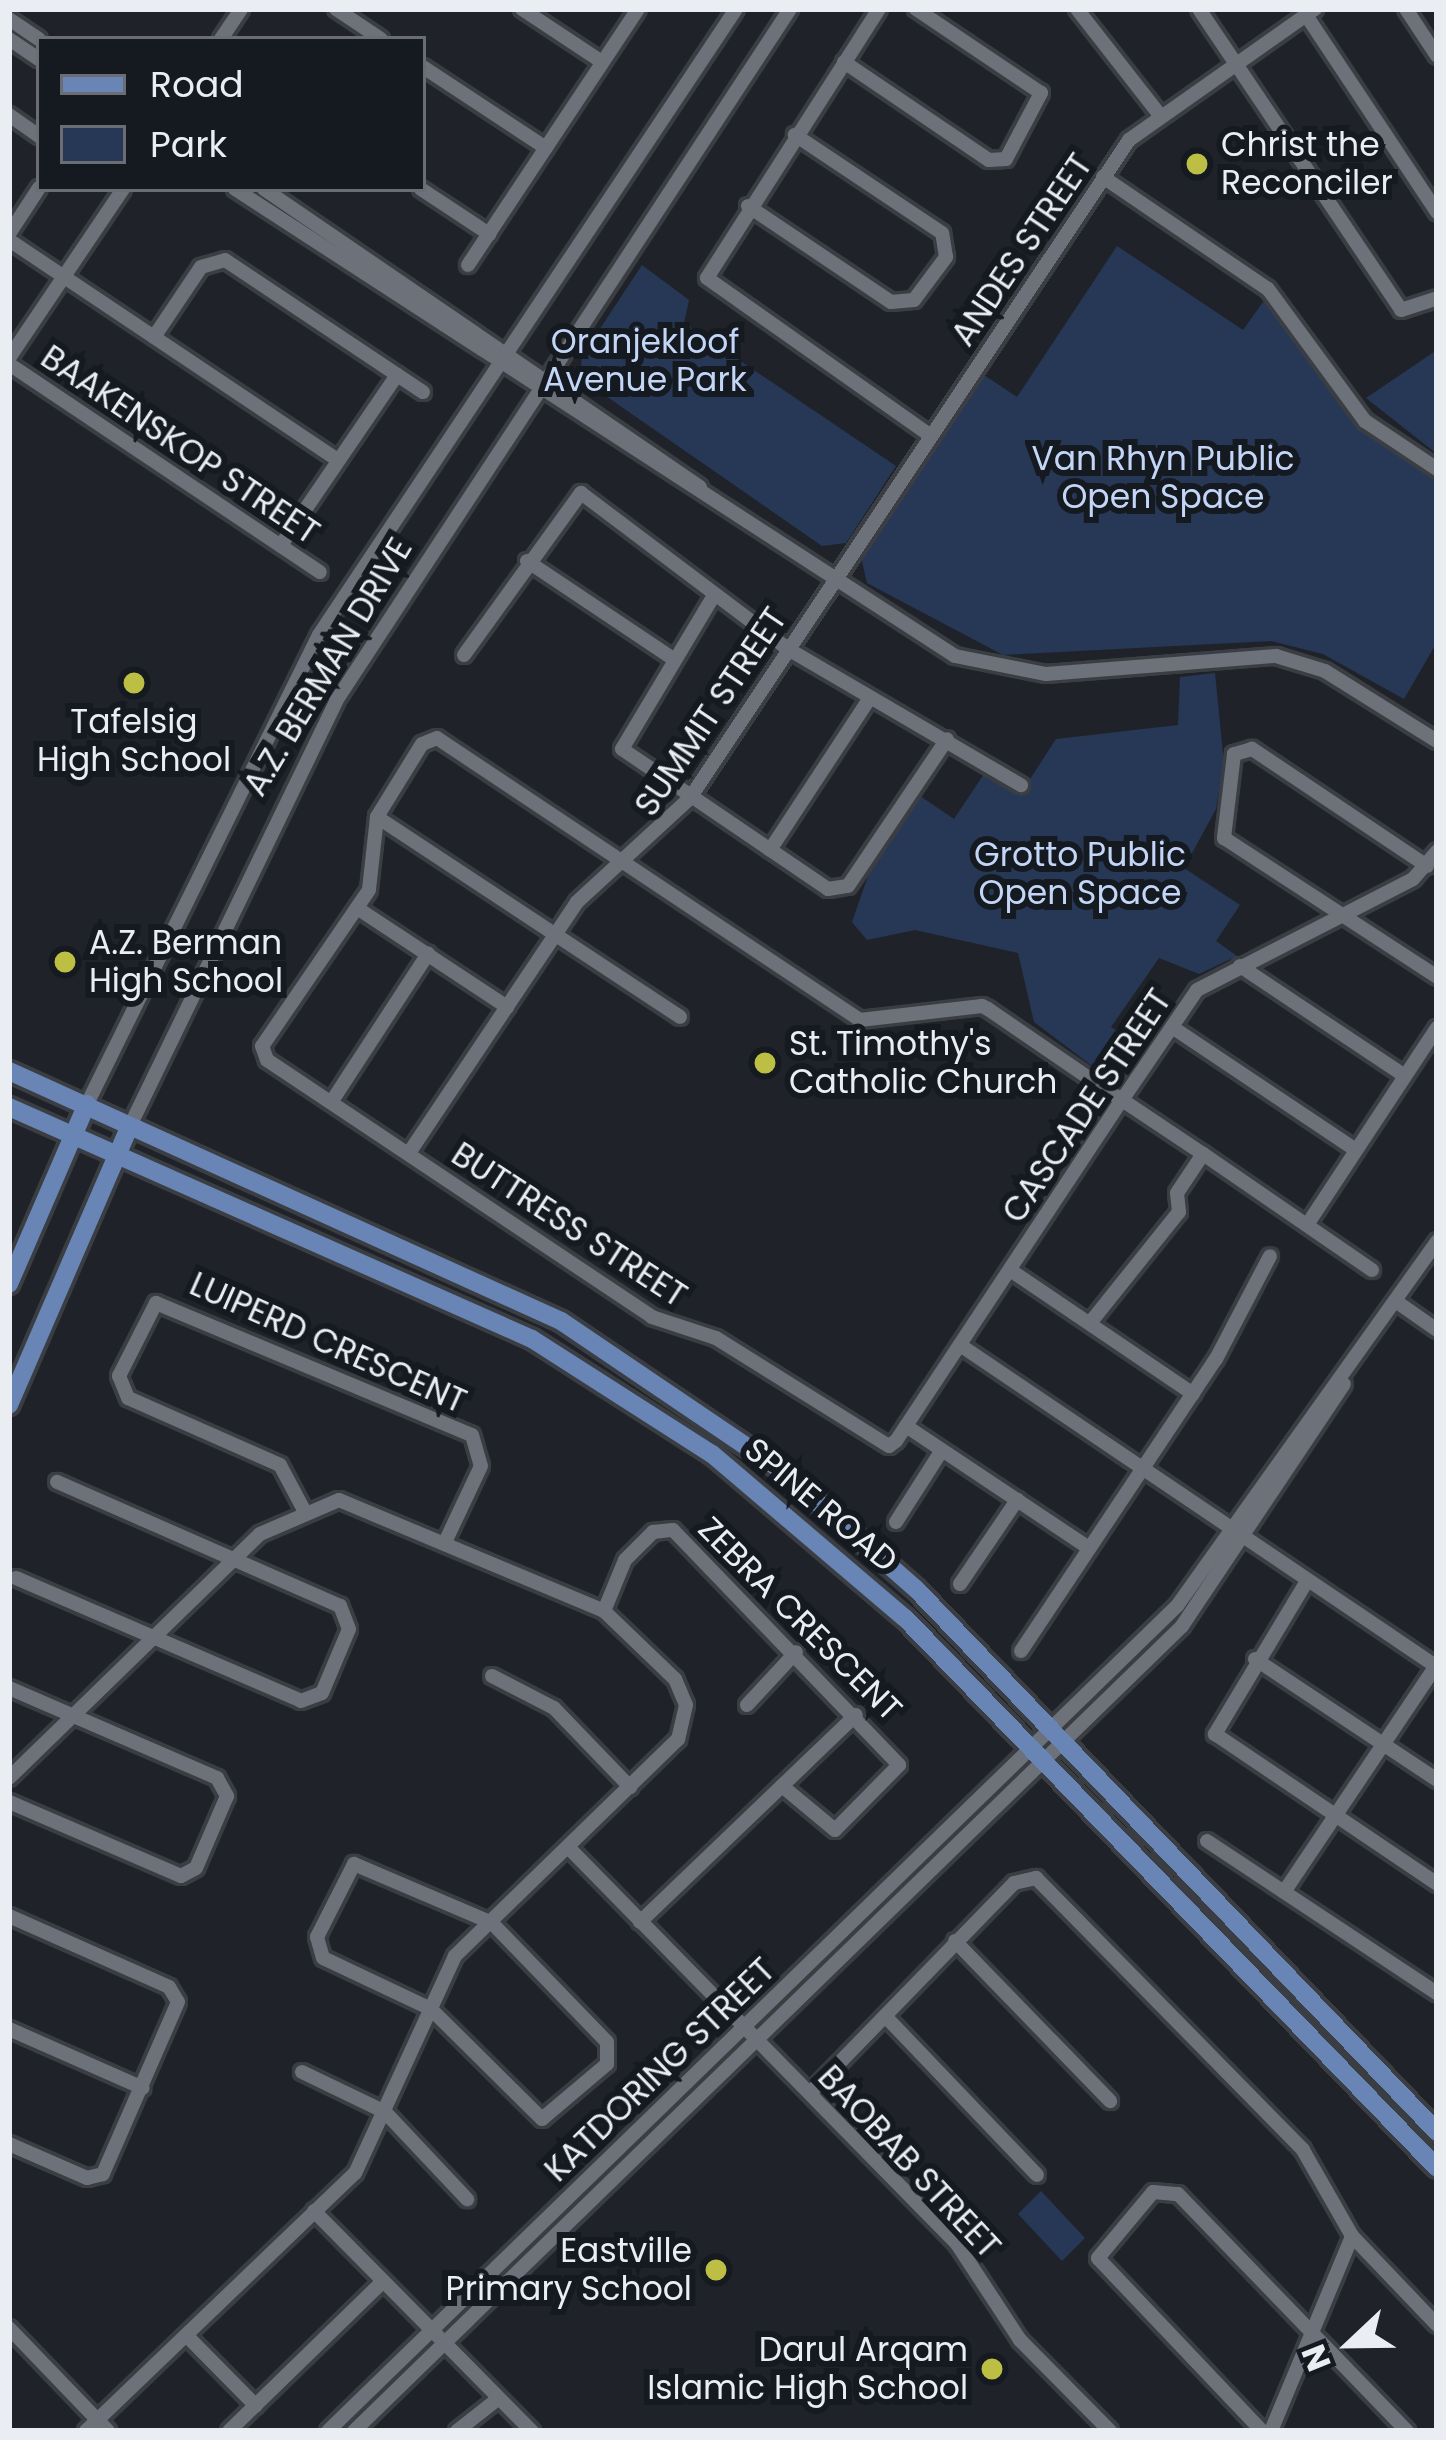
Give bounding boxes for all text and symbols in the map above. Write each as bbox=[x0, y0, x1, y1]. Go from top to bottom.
legend bbox=[36, 36, 426, 192]
text: Road bbox=[150, 59, 244, 110]
text: Park bbox=[150, 119, 227, 170]
place label: Christ the Reconciler bbox=[1221, 125, 1393, 203]
street label: ANDES STREET bbox=[943, 147, 1101, 353]
marker: Christ the Reconciler bbox=[1184, 151, 1210, 177]
park label: Oranjekloof Avenue Park bbox=[543, 322, 747, 400]
street label: BAAKENSKOP STREET bbox=[34, 337, 326, 553]
park label: Van Rhyn Public Open Space bbox=[1031, 439, 1295, 517]
street label: A.Z. BERMAN DRIVE bbox=[235, 531, 421, 803]
street label: SUMMIT STREET bbox=[627, 601, 795, 823]
marker: Tafelsig High School bbox=[121, 670, 147, 696]
place label: Tafelsig High School bbox=[37, 702, 231, 780]
park label: Grotto Public Open Space bbox=[974, 835, 1186, 913]
place label: A.Z. Berman High School bbox=[89, 923, 283, 1001]
marker: A.Z. Berman High School bbox=[52, 949, 78, 975]
street label: CASCADE STREET bbox=[994, 982, 1180, 1230]
place label: St. Timothy's Catholic Church bbox=[789, 1024, 1057, 1102]
marker: St. Timothy's Catholic Church bbox=[752, 1050, 778, 1076]
street label: BUTTRESS STREET bbox=[444, 1134, 694, 1316]
street label: LUIPERD CRESCENT bbox=[184, 1264, 472, 1422]
street label: SPINE ROAD bbox=[737, 1430, 905, 1580]
street label: ZEBRA CRESCENT bbox=[690, 1509, 910, 1729]
street label: KATDORING STREET bbox=[537, 1950, 783, 2190]
street label: BAOBAB STREET bbox=[810, 2057, 1008, 2267]
place label: Eastville Primary School bbox=[446, 2231, 692, 2309]
marker: Eastville Primary School bbox=[703, 2257, 729, 2283]
north arrow bbox=[1290, 2284, 1410, 2404]
place label: Darul Arqam Islamic High School bbox=[647, 2330, 968, 2408]
text: N bbox=[1290, 2337, 1343, 2378]
marker: Darul Arqam Islamic High School bbox=[979, 2356, 1005, 2382]

